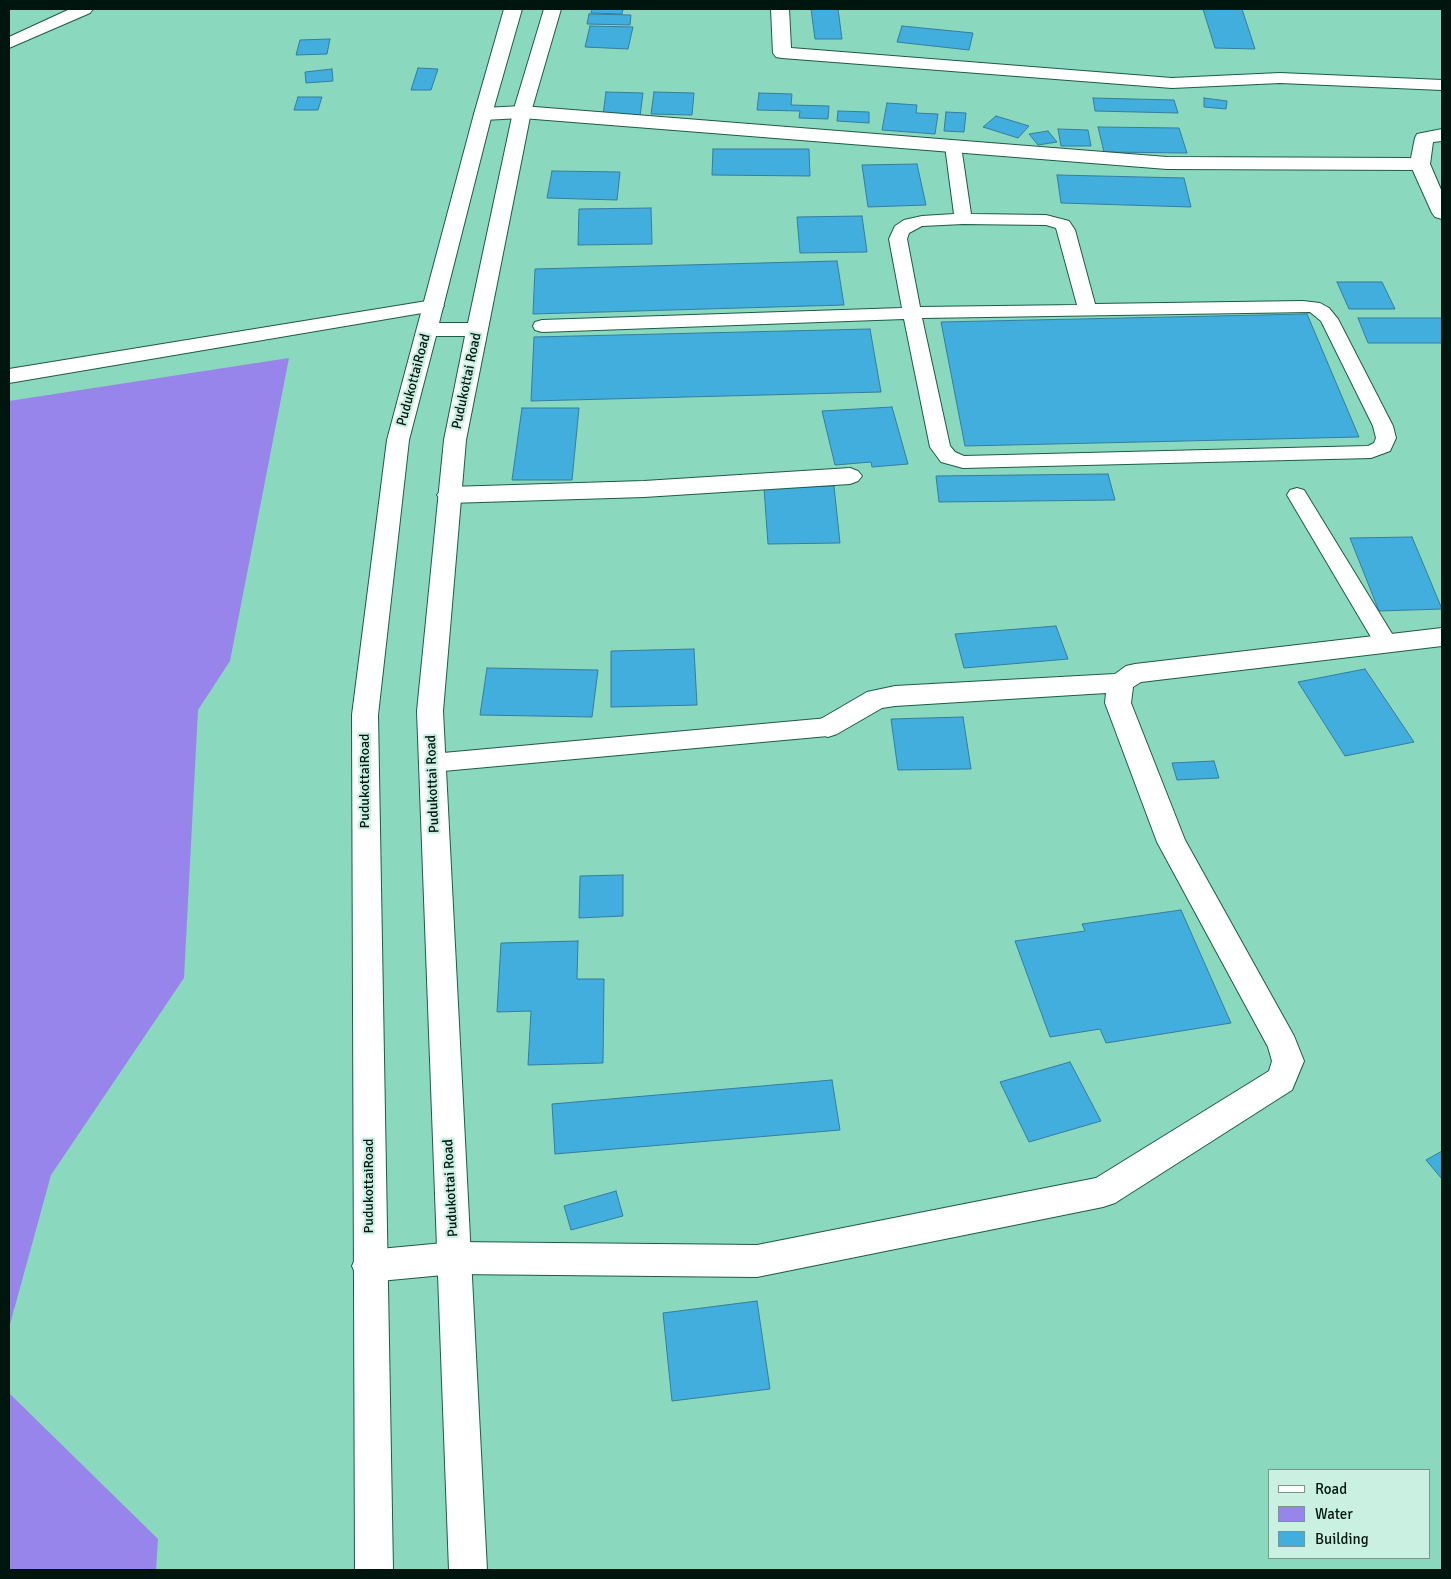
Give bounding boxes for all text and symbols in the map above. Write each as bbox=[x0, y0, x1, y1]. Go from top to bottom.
street label: Pudukottai Road bbox=[449, 331, 485, 431]
street label: PudukottaiRoad bbox=[394, 332, 434, 428]
street label: PudukottaiRoad bbox=[357, 733, 373, 829]
street label: Pudukottai Road bbox=[423, 735, 443, 833]
street label: PudukottaiRoad bbox=[361, 1138, 377, 1234]
street label: Pudukottai Road bbox=[440, 1139, 462, 1237]
legend bbox=[1268, 1469, 1431, 1559]
text: Road bbox=[1315, 1480, 1347, 1498]
text: Water bbox=[1315, 1505, 1353, 1523]
text: Building bbox=[1315, 1530, 1369, 1548]

